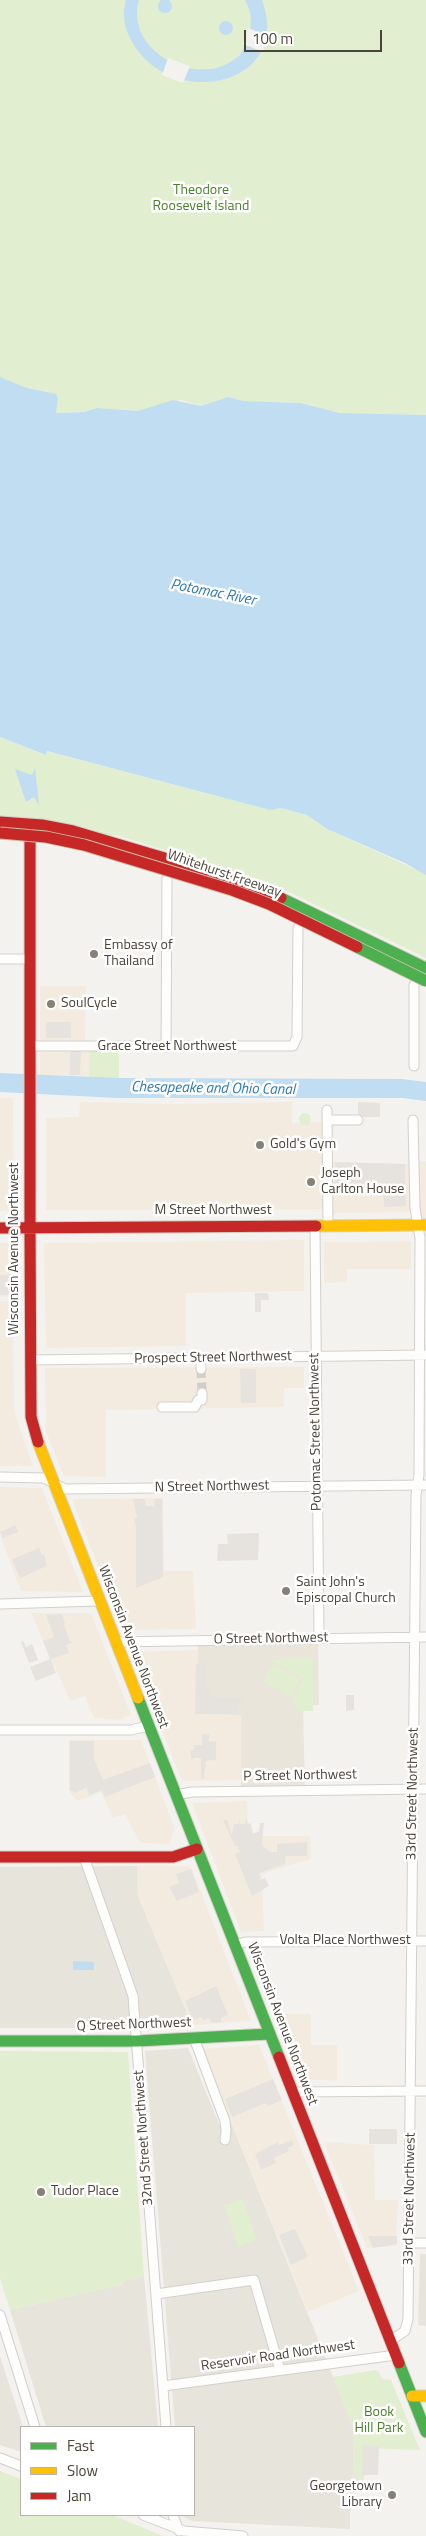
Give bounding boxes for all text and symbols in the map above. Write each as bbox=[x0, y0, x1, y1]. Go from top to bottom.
scale bar bbox=[246, 20, 384, 52]
text: 100 m bbox=[252, 27, 293, 50]
park label: Theodore Roosevelt Island bbox=[153, 183, 249, 216]
water label: Potomac River bbox=[169, 576, 257, 610]
street label: Whitehurst Freeway bbox=[165, 847, 283, 901]
place label: Embassy of Thailand bbox=[104, 938, 173, 970]
marker: Embassy of Thailand bbox=[88, 948, 100, 960]
place label: SoulCycle bbox=[61, 996, 117, 1012]
marker: SoulCycle bbox=[45, 998, 57, 1010]
street label: Grace Street Northwest bbox=[98, 1039, 236, 1055]
water label: Chesapeake and Ohio Canal bbox=[131, 1079, 295, 1099]
place label: Gold's Gym bbox=[270, 1137, 336, 1153]
marker: Gold's Gym bbox=[254, 1139, 266, 1151]
street label: Wisconsin Avenue Northwest bbox=[7, 1162, 23, 1336]
place label: Joseph Carlton House bbox=[321, 1166, 404, 1198]
marker: Joseph Carlton House bbox=[305, 1176, 317, 1188]
street label: M Street Northwest bbox=[154, 1203, 272, 1219]
street label: Prospect Street Northwest bbox=[134, 1348, 292, 1368]
street label: Potomac Street Northwest bbox=[306, 1353, 326, 1511]
street label: N Street Northwest bbox=[154, 1478, 270, 1496]
street label: Wisconsin Avenue Northwest bbox=[94, 1563, 172, 1731]
place label: Saint John's Episcopal Church bbox=[296, 1575, 396, 1608]
marker: Saint John's Episcopal Church bbox=[280, 1585, 292, 1597]
street label: O Street Northwest bbox=[214, 1630, 328, 1648]
street label: 33rd Street Northwest bbox=[403, 1727, 423, 1861]
street label: P Street Northwest bbox=[243, 1767, 357, 1785]
street label: Volta Place Northwest bbox=[279, 1933, 411, 1949]
street label: Wisconsin Avenue Northwest bbox=[243, 1940, 321, 2108]
street label: Q Street Northwest bbox=[76, 2015, 192, 2035]
street label: 32nd Street Northwest bbox=[131, 2070, 157, 2206]
street label: 33rd Street Northwest bbox=[400, 2132, 420, 2266]
place label: Tudor Place bbox=[51, 2184, 119, 2200]
marker: Tudor Place bbox=[35, 2186, 47, 2198]
street label: Reservoir Road Northwest bbox=[200, 2337, 356, 2375]
park label: Book Hill Park bbox=[355, 2405, 403, 2438]
legend bbox=[20, 2426, 195, 2516]
text: Fast bbox=[67, 2434, 94, 2457]
text: Slow bbox=[67, 2459, 98, 2482]
place label: Georgetown Library bbox=[310, 2479, 382, 2512]
text: Jam bbox=[67, 2484, 91, 2507]
marker: Georgetown Library bbox=[386, 2489, 398, 2501]

